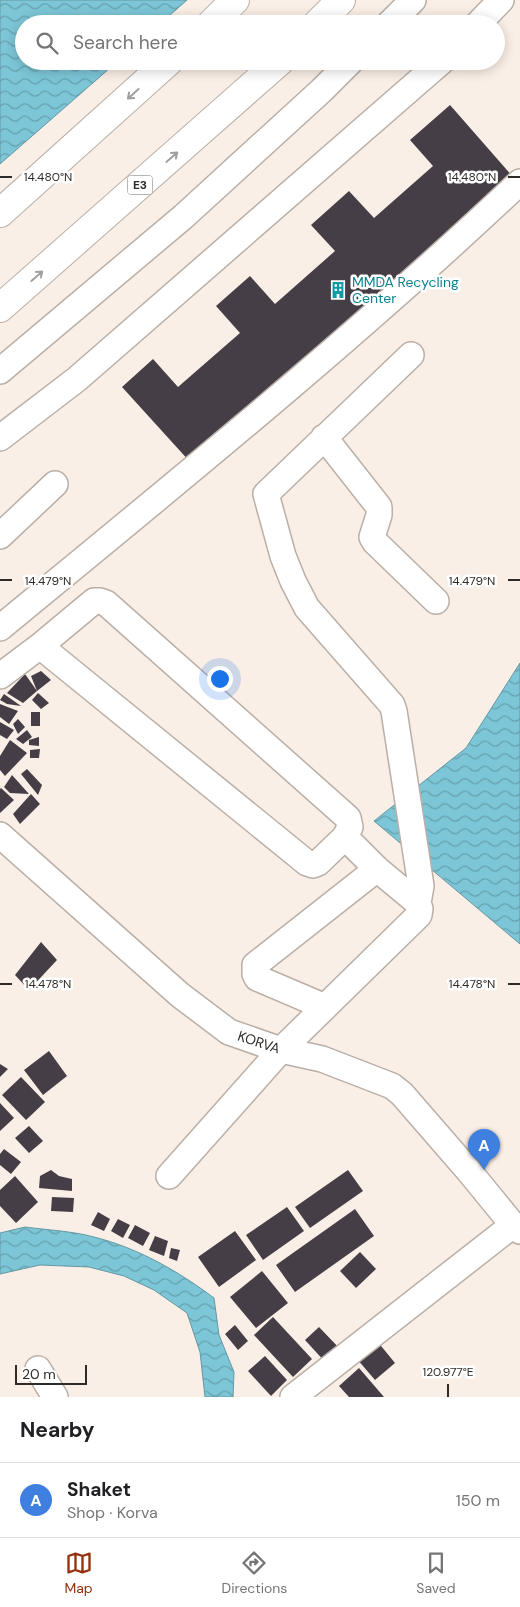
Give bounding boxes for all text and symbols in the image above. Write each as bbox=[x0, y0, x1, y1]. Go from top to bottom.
search box bbox=[15, 15, 505, 70]
icon: search bbox=[33, 29, 61, 57]
text: Search here bbox=[73, 30, 178, 55]
one-way arrow bbox=[126, 88, 139, 100]
one-way arrow bbox=[165, 152, 178, 163]
text: 14.480°N bbox=[24, 169, 72, 185]
text: 14.480°N bbox=[448, 169, 496, 185]
road number: E3 bbox=[128, 176, 152, 194]
one-way arrow bbox=[30, 270, 43, 282]
place label: MMDA Recycling Center bbox=[352, 273, 459, 307]
building icon: MMDA Recycling Center bbox=[328, 280, 348, 300]
text: 14.479°N bbox=[25, 573, 71, 589]
text: 14.479°N bbox=[449, 573, 495, 589]
your location bbox=[207, 666, 233, 692]
text: 14.478°N bbox=[25, 976, 71, 992]
text: 14.478°N bbox=[449, 976, 495, 992]
street label: KORVA bbox=[235, 1027, 283, 1057]
pin: A bbox=[468, 1129, 500, 1170]
scale bar bbox=[15, 1362, 88, 1385]
text: 120.977°E bbox=[422, 1364, 474, 1380]
text: 20 m bbox=[22, 1365, 56, 1383]
text: Nearby bbox=[20, 1416, 94, 1444]
text: Shaket bbox=[67, 1477, 131, 1502]
text: A bbox=[30, 1490, 42, 1511]
text: 150 m bbox=[456, 1490, 500, 1511]
text: Shop · Korva bbox=[67, 1502, 158, 1523]
tab: Map bbox=[64, 1549, 93, 1597]
tab: Directions bbox=[222, 1549, 287, 1597]
tab: Saved bbox=[416, 1549, 456, 1597]

